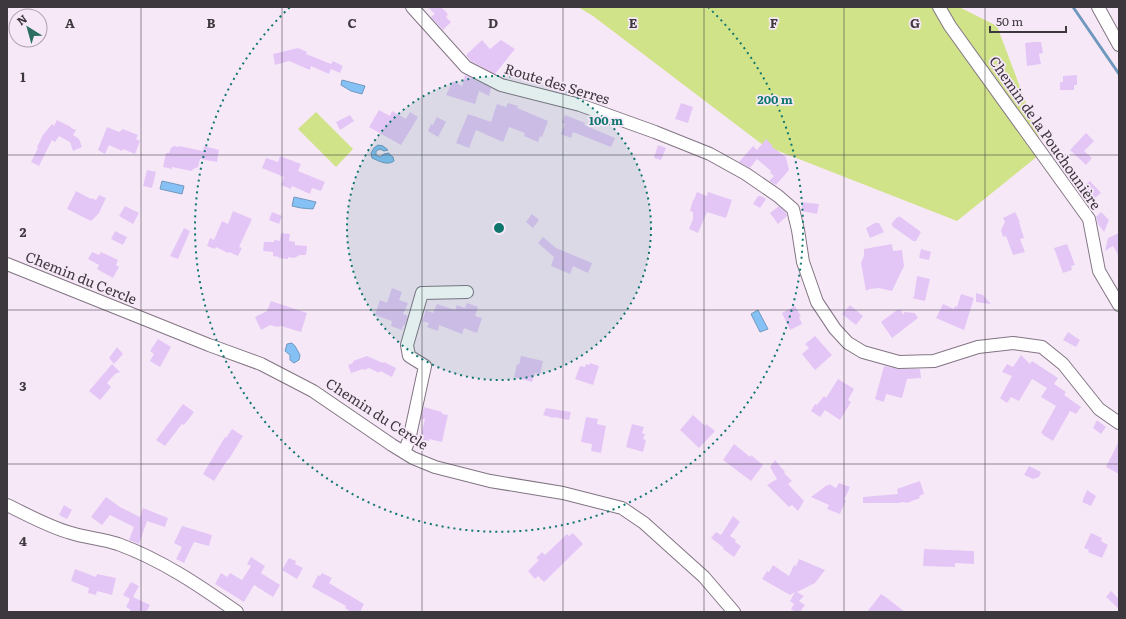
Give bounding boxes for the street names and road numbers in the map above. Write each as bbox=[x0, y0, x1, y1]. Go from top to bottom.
street label: Chemin de la Pouchounière bbox=[985, 52, 1107, 213]
street label: Route des Serres bbox=[502, 58, 612, 108]
street label: Chemin du Cercle bbox=[23, 246, 140, 309]
street label: Chemin du Cercle bbox=[322, 373, 433, 454]

